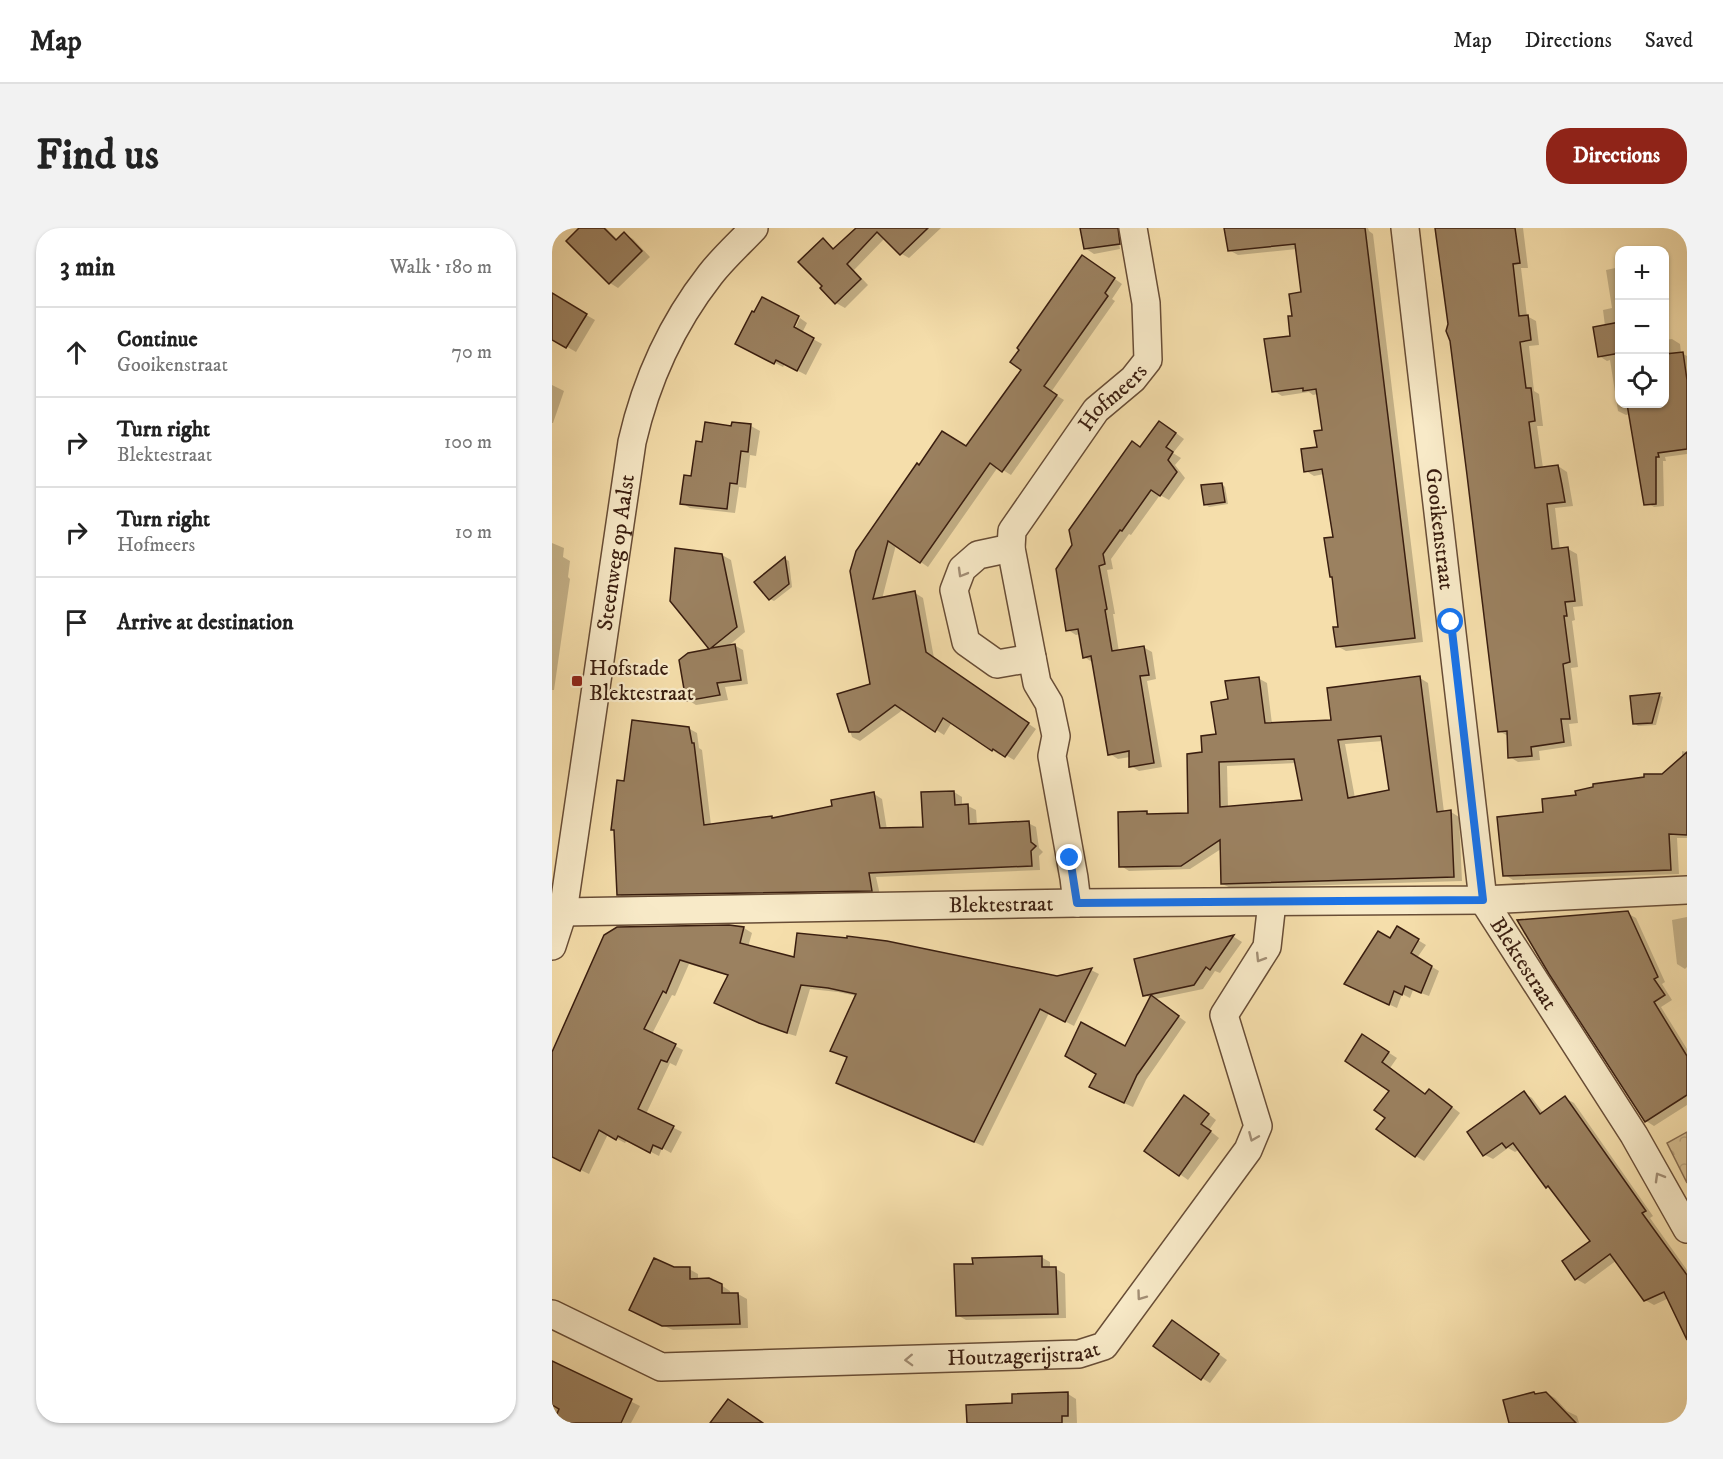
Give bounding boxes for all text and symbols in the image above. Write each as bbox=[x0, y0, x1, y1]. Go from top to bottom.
text: Map bbox=[30, 24, 82, 59]
text: Map bbox=[1453, 28, 1492, 54]
text: Directions bbox=[1525, 28, 1612, 54]
text: Saved bbox=[1645, 28, 1693, 54]
button: Directions bbox=[1546, 128, 1687, 184]
text: Find us bbox=[36, 130, 159, 182]
map controls bbox=[1615, 246, 1669, 408]
button: + bbox=[1615, 246, 1669, 300]
text: 3 min bbox=[60, 251, 115, 284]
text: Walk · 180 m bbox=[390, 255, 492, 280]
button: − bbox=[1615, 300, 1669, 354]
text: Continue bbox=[117, 326, 198, 353]
icon: ahead bbox=[60, 336, 93, 369]
text: 70 m bbox=[451, 340, 492, 365]
text: Gooikenstraat bbox=[117, 353, 228, 378]
button: locate bbox=[1615, 354, 1669, 408]
street label: Hofmeers bbox=[1072, 359, 1153, 436]
text: Turn right bbox=[117, 416, 210, 443]
icon: right bbox=[60, 426, 93, 459]
text: 100 m bbox=[444, 430, 492, 455]
text: Blektestraat bbox=[117, 443, 212, 468]
street label: Gooikenstraat bbox=[1419, 467, 1460, 591]
street label: Steenweg op Aalst bbox=[591, 473, 641, 633]
text: Turn right bbox=[117, 506, 210, 533]
icon: right bbox=[60, 516, 93, 549]
text: 10 m bbox=[455, 520, 492, 545]
text: Hofmeers bbox=[117, 533, 195, 558]
one-way arrow bbox=[958, 567, 969, 577]
icon: arrive bbox=[60, 606, 93, 639]
route start bbox=[1437, 608, 1463, 634]
text: Arrive at destination bbox=[117, 609, 294, 636]
place label: Hofstade Blektestraat bbox=[589, 655, 694, 707]
marker: Hofstade Blektestraat bbox=[570, 674, 584, 688]
route end bbox=[1056, 844, 1082, 870]
street label: Blektestraat bbox=[948, 890, 1054, 919]
street label: Blektestraat bbox=[1484, 912, 1563, 1015]
one-way arrow bbox=[1256, 951, 1267, 962]
one-way arrow bbox=[1248, 1131, 1260, 1142]
one-way arrow bbox=[1654, 1173, 1666, 1184]
one-way arrow bbox=[1137, 1290, 1148, 1301]
street label: Houtzagerijstraat bbox=[947, 1335, 1103, 1372]
one-way arrow bbox=[905, 1353, 914, 1366]

